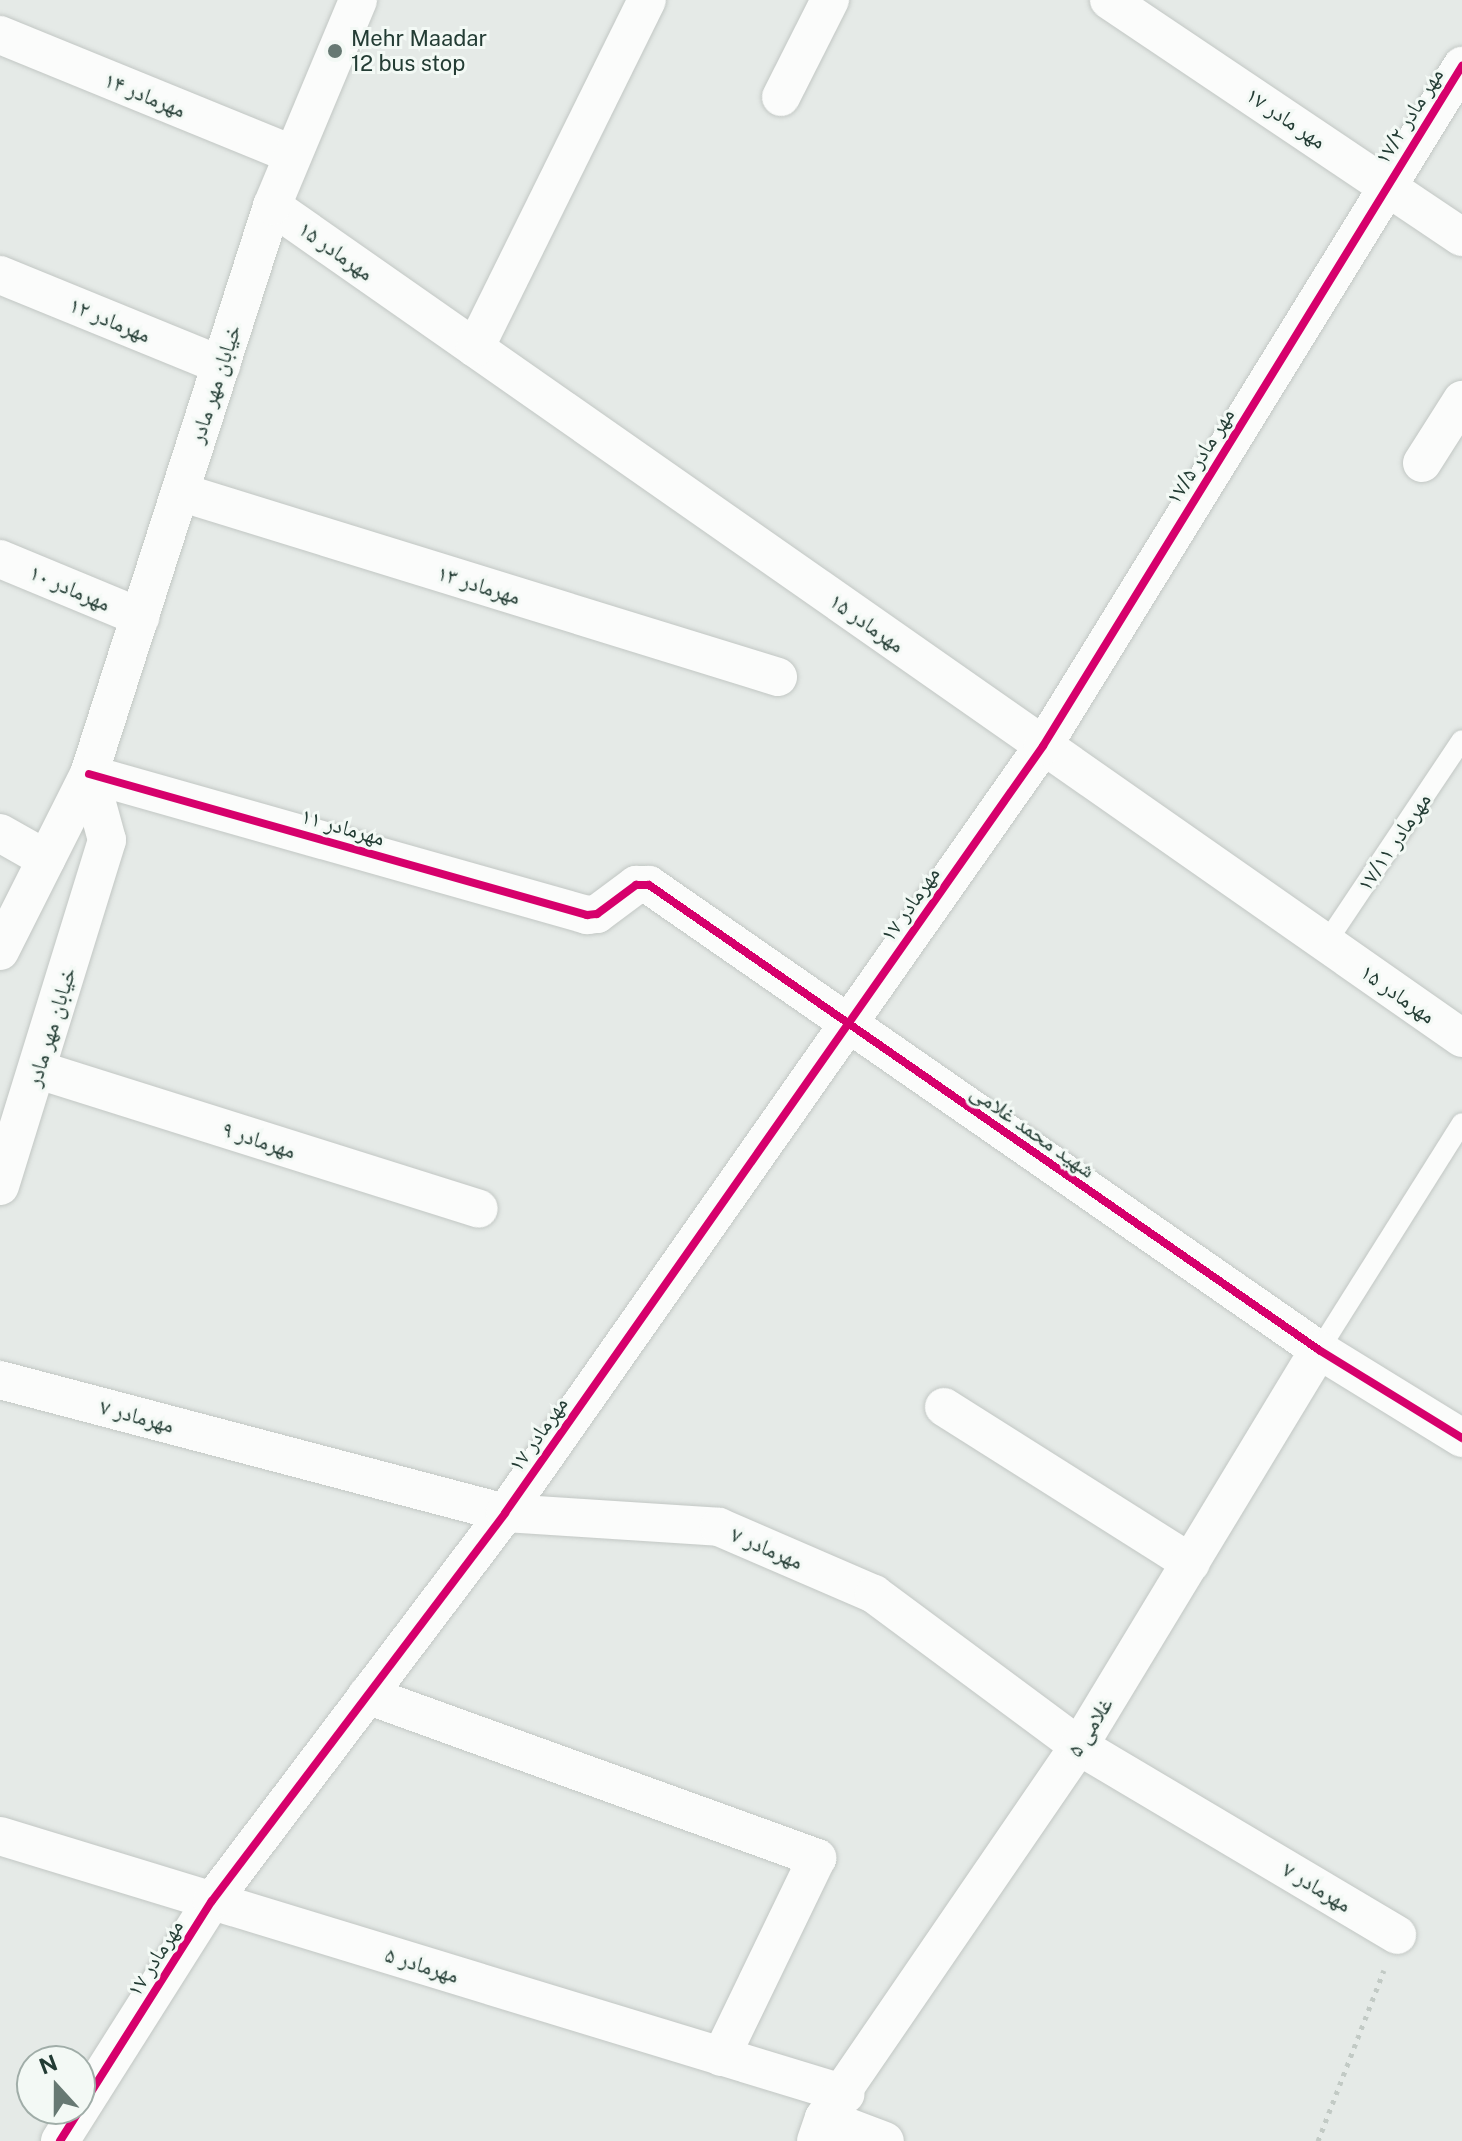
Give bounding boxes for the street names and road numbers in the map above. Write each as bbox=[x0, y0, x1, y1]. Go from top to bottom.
street label: مهر مادر ۱۷/۲ bbox=[1369, 63, 1449, 169]
street label: مهرمادر ۱۴ bbox=[100, 67, 190, 123]
street label: مهر مادر ۱۷ bbox=[1241, 82, 1331, 154]
street label: مهرمادر ۱۵ bbox=[293, 216, 379, 286]
street label: مهرمادر ۱۲ bbox=[65, 292, 155, 348]
street label: خیابان مهر مادر bbox=[183, 321, 247, 447]
street label: مهر مادر ۱۷/۵ bbox=[1160, 403, 1240, 509]
street label: مهرمادر ۱۰ bbox=[25, 559, 115, 617]
street label: مهرمادر ۱۳ bbox=[434, 560, 524, 610]
street label: مهرمادر ۱۵ bbox=[824, 588, 910, 658]
street label: مهرمادر ۱۷/۱۱ bbox=[1351, 788, 1437, 896]
street label: مهرمادر ۱۱ bbox=[298, 803, 388, 851]
street label: مهرمادر ۱۷ bbox=[875, 861, 945, 947]
street label: مهرمادر ۱۵ bbox=[1355, 959, 1441, 1029]
street label: خیابان مهر مادر bbox=[20, 964, 82, 1090]
street label: شهید محمد غلامی bbox=[966, 1078, 1100, 1184]
street label: مهرمادر ۹ bbox=[219, 1116, 299, 1164]
street label: مهرمادر ۱۷ bbox=[503, 1391, 573, 1477]
street label: مهرمادر ۷ bbox=[97, 1393, 177, 1439]
street label: مهرمادر ۷ bbox=[727, 1521, 807, 1575]
street label: غلامی ۵ bbox=[1062, 1692, 1118, 1762]
street label: مهرمادر ۷ bbox=[1278, 1856, 1356, 1918]
street label: مهرمادر ۱۷ bbox=[121, 1915, 189, 2001]
street label: مهرمادر ۵ bbox=[382, 1941, 462, 1989]

